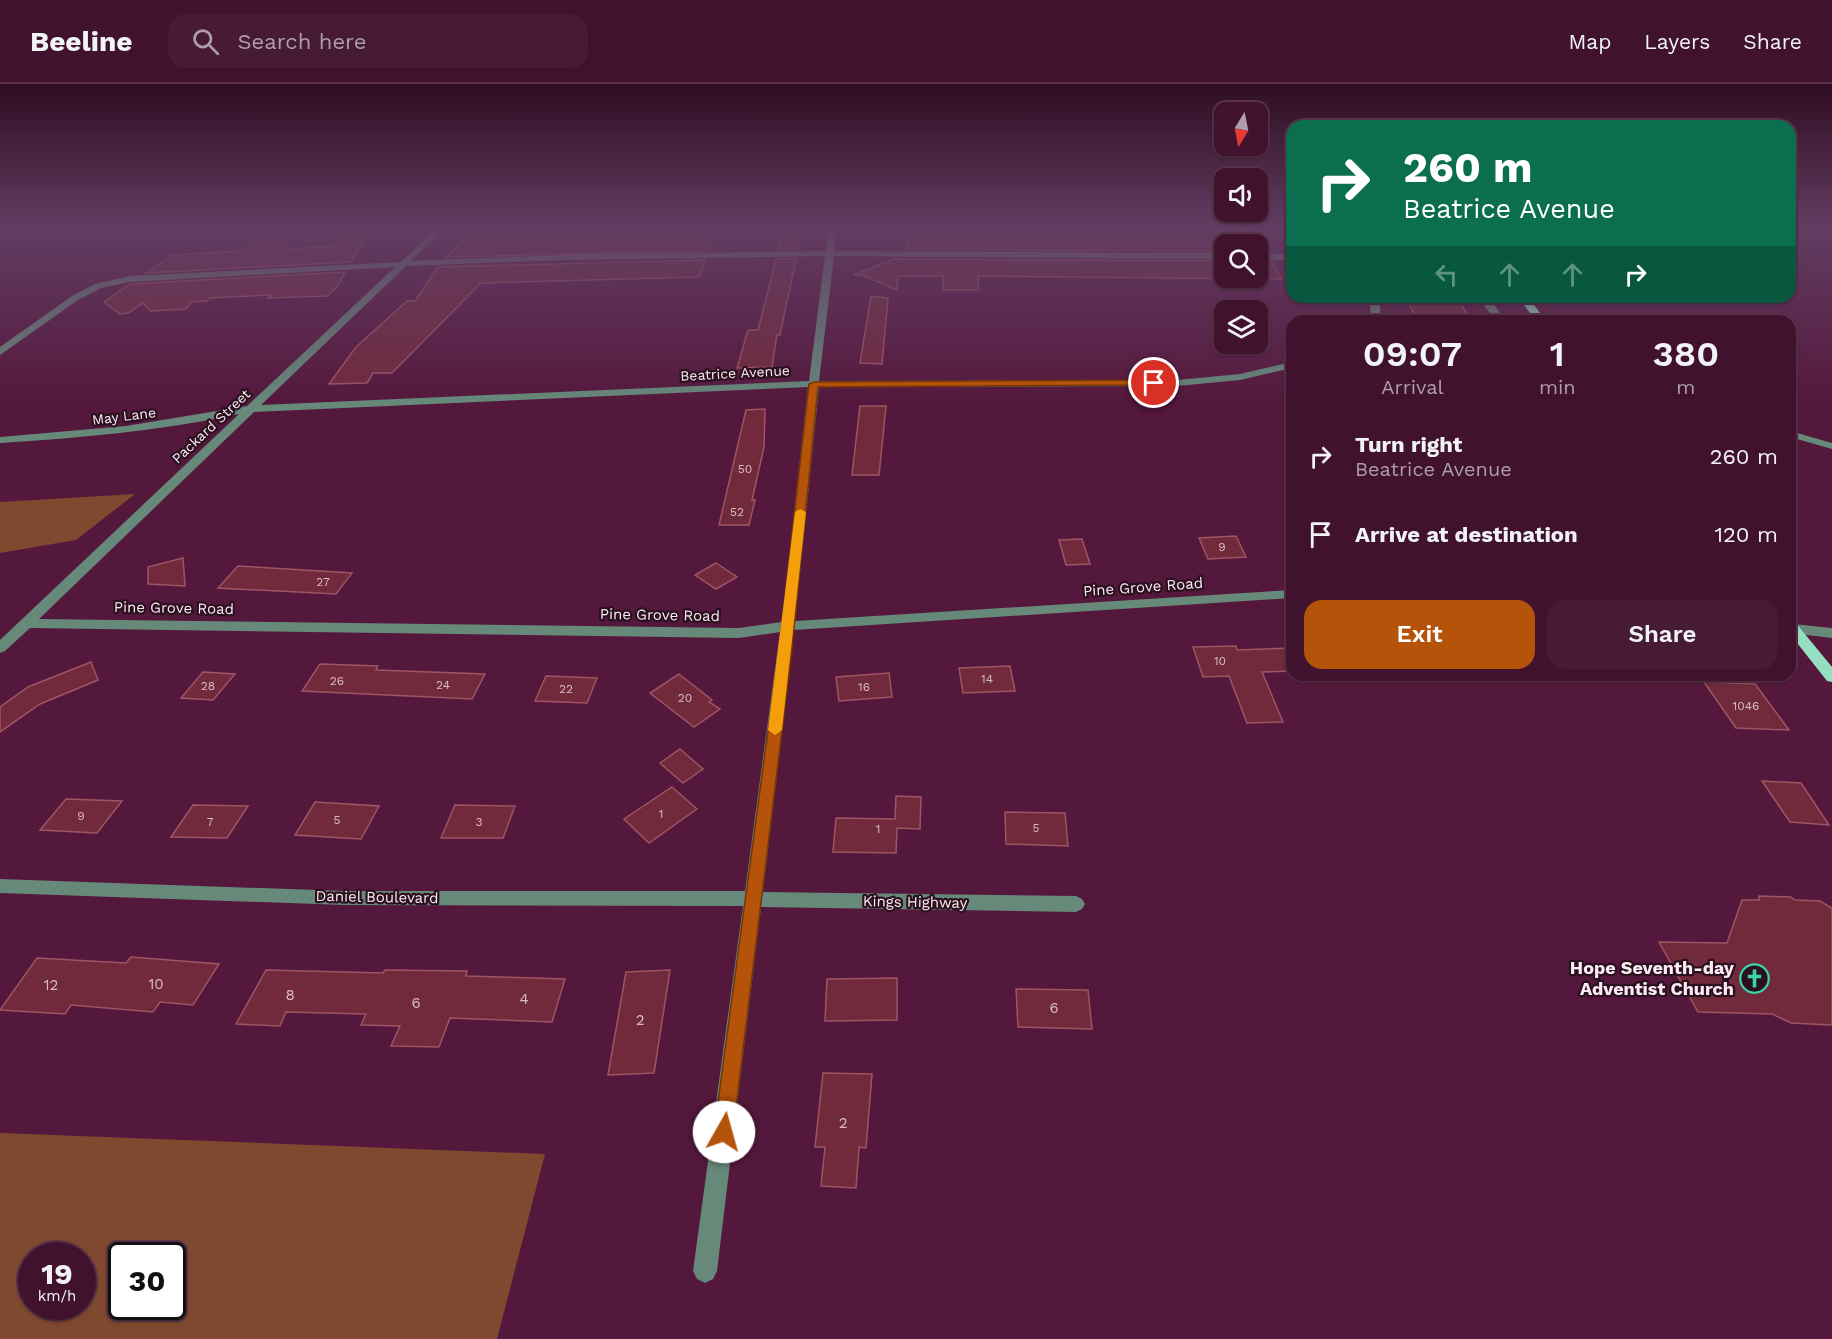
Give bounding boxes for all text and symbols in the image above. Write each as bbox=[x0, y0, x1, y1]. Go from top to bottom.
search box bbox=[168, 14, 588, 68]
text: Beeline bbox=[30, 25, 132, 58]
icon: search bbox=[189, 25, 222, 58]
text: Search here bbox=[237, 29, 366, 54]
text: Map bbox=[1568, 29, 1611, 54]
text: Layers bbox=[1644, 29, 1710, 54]
text: Share bbox=[1743, 29, 1802, 54]
north arrow bbox=[1214, 102, 1268, 156]
map controls bbox=[1214, 102, 1268, 354]
text: 260 m bbox=[1403, 143, 1533, 192]
icon: right bbox=[1304, 144, 1382, 222]
button: sound bbox=[1214, 168, 1268, 222]
text: Beatrice Avenue bbox=[1403, 193, 1615, 225]
button: search bbox=[1214, 234, 1268, 288]
icon: left bbox=[1430, 258, 1463, 291]
icon: ahead bbox=[1493, 258, 1526, 291]
icon: ahead bbox=[1556, 258, 1589, 291]
icon: right bbox=[1619, 258, 1652, 291]
button: layers bbox=[1214, 300, 1268, 354]
text: 09:07 bbox=[1363, 333, 1462, 375]
text: 1 bbox=[1550, 333, 1565, 375]
text: 380 bbox=[1653, 333, 1719, 375]
pin bbox=[1128, 357, 1179, 408]
street label: Beatrice Avenue bbox=[680, 362, 790, 384]
icon: arrive bbox=[1137, 366, 1170, 399]
text: Arrival bbox=[1381, 375, 1444, 399]
text: min bbox=[1539, 375, 1576, 399]
text: m bbox=[1676, 375, 1695, 399]
street label: Packard Street bbox=[169, 386, 254, 466]
street label: May Lane bbox=[91, 404, 157, 428]
text: Turn right bbox=[1355, 432, 1462, 457]
icon: right bbox=[1304, 440, 1337, 473]
text: 260 m bbox=[1710, 444, 1778, 469]
text: Beatrice Avenue bbox=[1355, 457, 1512, 481]
house number: 50 bbox=[738, 462, 752, 476]
house number: 52 bbox=[730, 505, 744, 519]
icon: arrive bbox=[1304, 518, 1337, 551]
text: Arrive at destination bbox=[1355, 522, 1578, 547]
text: 120 m bbox=[1714, 522, 1778, 547]
house number: 9 bbox=[1218, 540, 1226, 554]
street label: Pine Grove Road bbox=[1082, 574, 1204, 600]
house number: 27 bbox=[316, 575, 330, 589]
street label: Pine Grove Road bbox=[114, 598, 234, 618]
button: Exit bbox=[1304, 600, 1535, 669]
button: Share bbox=[1547, 600, 1778, 669]
street label: Pine Grove Road bbox=[600, 605, 720, 625]
house number: 10 bbox=[1214, 654, 1226, 668]
house number: 14 bbox=[981, 672, 993, 686]
house number: 26 bbox=[330, 674, 344, 688]
house number: 24 bbox=[436, 678, 450, 692]
house number: 28 bbox=[201, 679, 215, 693]
house number: 16 bbox=[858, 680, 870, 694]
house number: 22 bbox=[559, 682, 573, 696]
house number: 20 bbox=[678, 691, 692, 705]
house number: 1046 bbox=[1733, 699, 1759, 713]
house number: 1 bbox=[659, 807, 663, 821]
house number: 9 bbox=[77, 809, 85, 823]
house number: 5 bbox=[334, 813, 341, 827]
house number: 7 bbox=[207, 815, 214, 829]
house number: 3 bbox=[476, 815, 483, 829]
house number: 5 bbox=[1033, 821, 1040, 835]
house number: 1 bbox=[876, 822, 880, 836]
street label: Daniel Boulevard bbox=[315, 887, 439, 907]
street label: Kings Highway bbox=[863, 892, 968, 912]
place label: Hope Seventh-day Adventist Church bbox=[1570, 957, 1735, 999]
church icon: Hope Seventh-day Adventist Church bbox=[1739, 962, 1771, 994]
house number: 10 bbox=[148, 975, 164, 993]
house number: 12 bbox=[44, 976, 58, 994]
house number: 8 bbox=[285, 986, 295, 1004]
house number: 4 bbox=[519, 990, 529, 1008]
house number: 6 bbox=[411, 994, 421, 1012]
house number: 6 bbox=[1049, 999, 1059, 1017]
house number: 2 bbox=[636, 1011, 644, 1029]
position arrow bbox=[692, 1100, 756, 1164]
house number: 2 bbox=[839, 1114, 847, 1132]
speed limit sign: 30 bbox=[108, 1242, 186, 1320]
text: 19 bbox=[41, 1256, 73, 1291]
text: km/h bbox=[38, 1287, 76, 1305]

